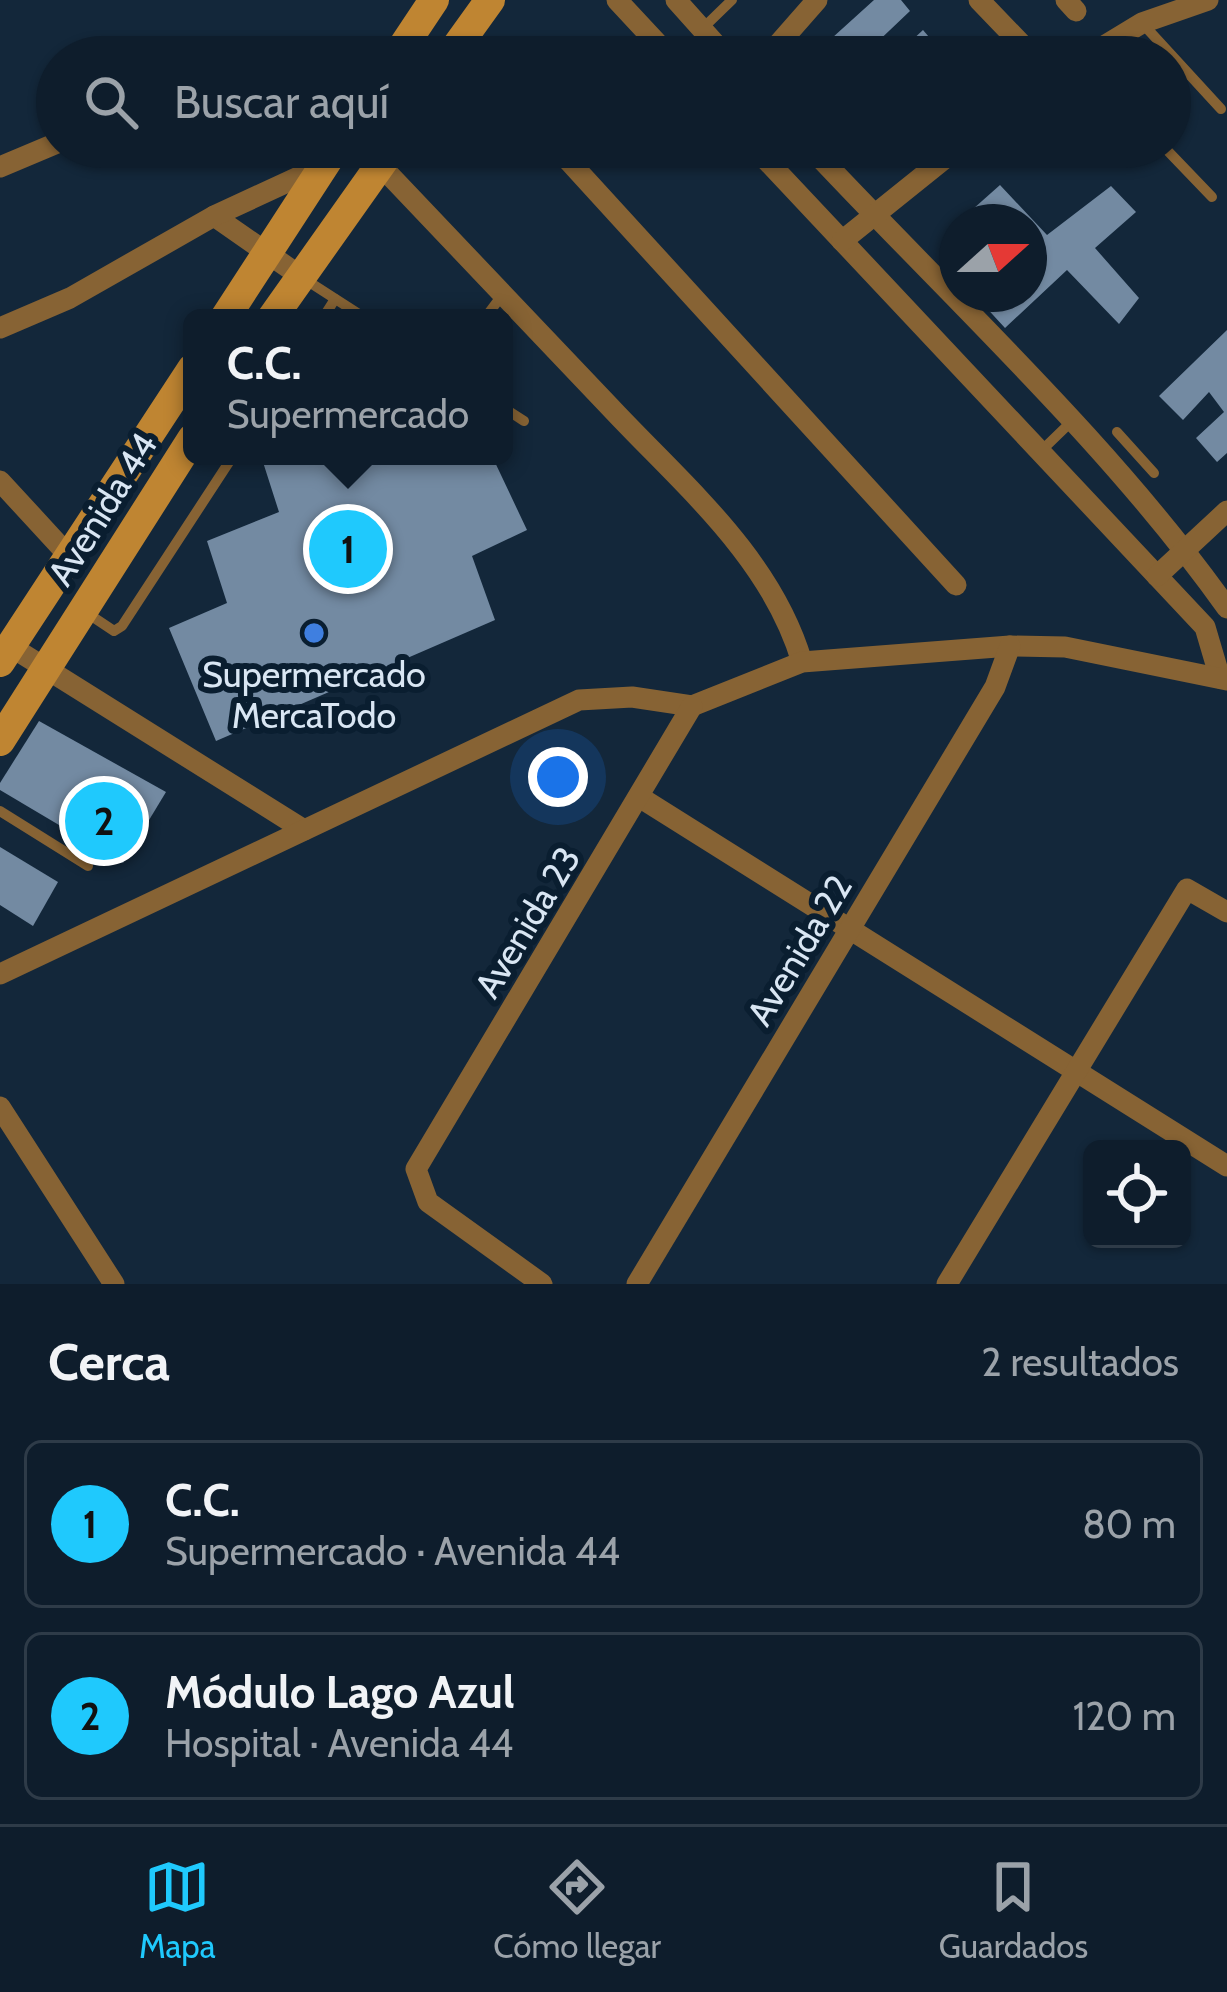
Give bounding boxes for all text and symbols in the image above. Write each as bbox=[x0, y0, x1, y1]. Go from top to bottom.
search box bbox=[36, 36, 1191, 168]
icon: search bbox=[78, 69, 144, 135]
text: Buscar aquí bbox=[174, 75, 389, 129]
north arrow bbox=[939, 204, 1047, 312]
popup bbox=[183, 309, 513, 465]
text: C.C. bbox=[227, 336, 302, 390]
text: Supermercado bbox=[227, 390, 469, 438]
street label: Avenida 44 bbox=[38, 425, 166, 593]
pin: 1 bbox=[309, 504, 387, 594]
marker: Supermercado MercaTodo bbox=[301, 620, 327, 646]
place label: Supermercado MercaTodo bbox=[202, 652, 426, 737]
your location bbox=[528, 747, 588, 807]
pin: 2 bbox=[65, 776, 143, 866]
street label: Avenida 23 bbox=[465, 839, 589, 1005]
street label: Avenida 22 bbox=[737, 867, 861, 1033]
map controls bbox=[1083, 1140, 1191, 1248]
button: locate bbox=[1083, 1140, 1191, 1248]
text: Cerca bbox=[48, 1331, 170, 1393]
text: 2 resultados bbox=[981, 1338, 1179, 1386]
text: C.C. bbox=[165, 1473, 240, 1527]
text: 1 bbox=[83, 1500, 97, 1548]
text: 80 m bbox=[1082, 1500, 1176, 1548]
text: Supermercado · Avenida 44 bbox=[165, 1527, 620, 1575]
text: Módulo Lago Azul bbox=[165, 1665, 515, 1719]
text: 2 bbox=[80, 1692, 100, 1740]
text: 120 m bbox=[1073, 1692, 1176, 1740]
text: Hospital · Avenida 44 bbox=[165, 1719, 513, 1767]
tab: Mapa bbox=[139, 1854, 216, 1966]
tab: Cómo llegar bbox=[493, 1854, 661, 1966]
tab: Guardados bbox=[939, 1854, 1088, 1966]

